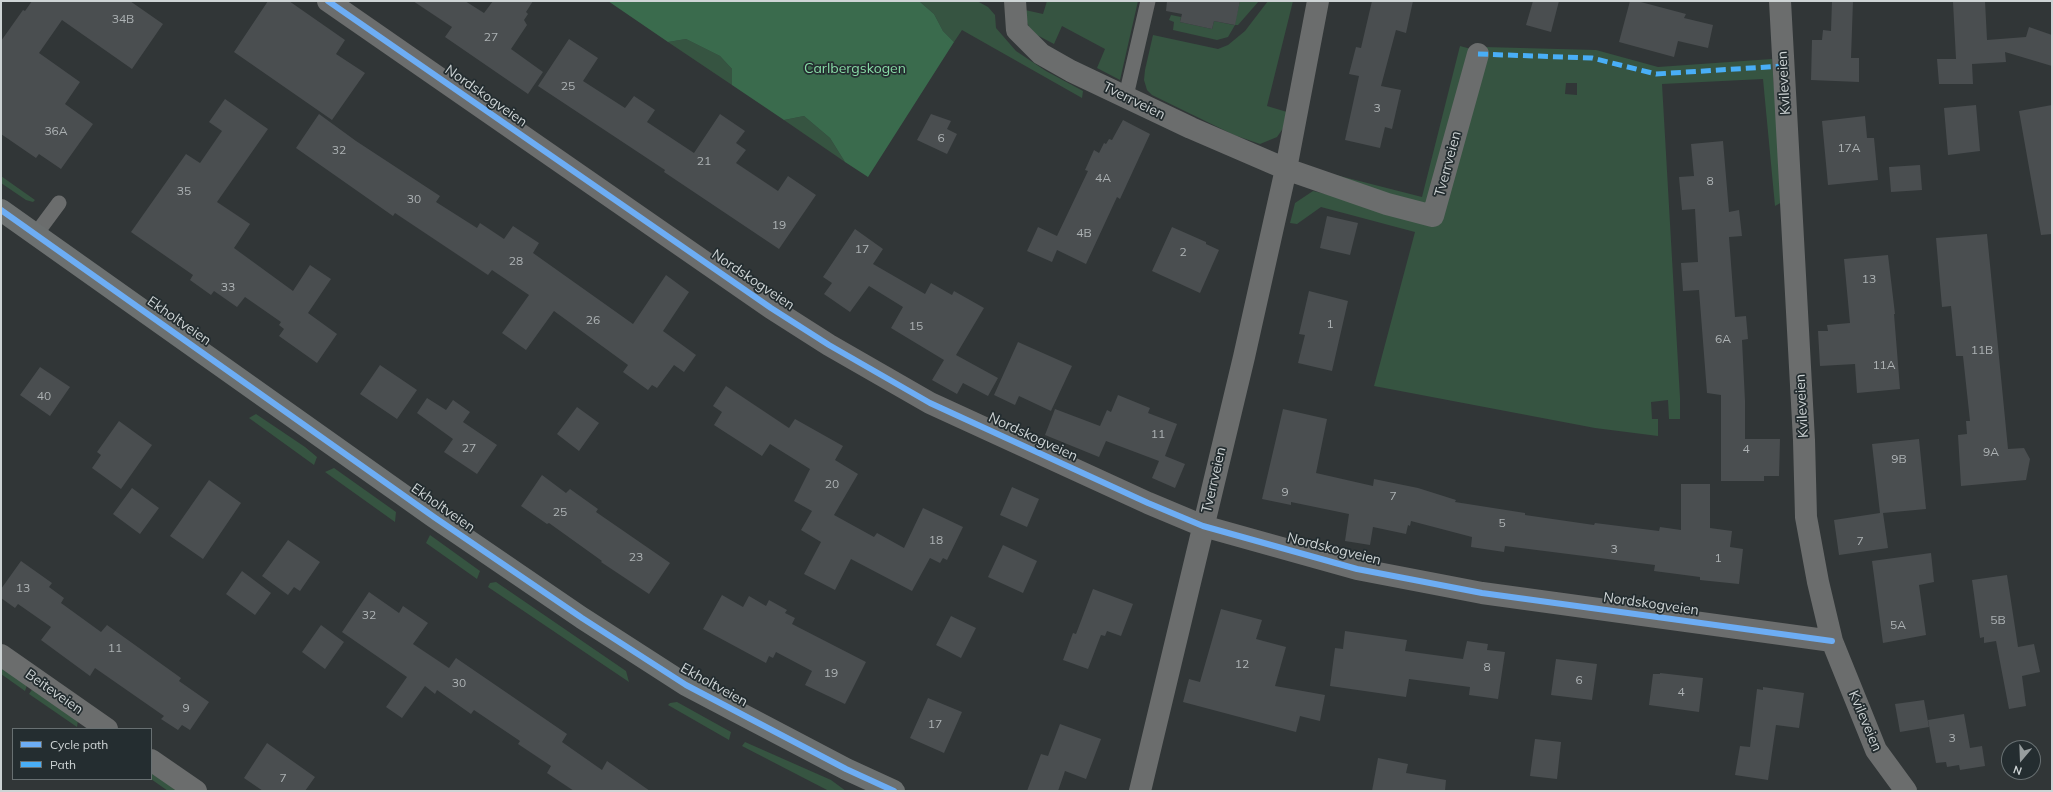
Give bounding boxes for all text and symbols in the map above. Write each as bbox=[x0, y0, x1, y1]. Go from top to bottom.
house number: 34B bbox=[112, 12, 134, 26]
house number: 27 bbox=[484, 30, 498, 44]
street label: Kvileveien bbox=[1774, 50, 1794, 116]
street label: Nordskogveien bbox=[442, 61, 530, 131]
park label: Carlbergskogen bbox=[804, 61, 906, 77]
house number: 25 bbox=[561, 79, 575, 93]
street label: Tverrveien bbox=[1100, 79, 1168, 123]
house number: 3 bbox=[1373, 101, 1381, 115]
house number: 36A bbox=[44, 124, 68, 138]
street label: Tverrveien bbox=[1431, 129, 1465, 199]
house number: 6 bbox=[937, 131, 945, 145]
house number: 17A bbox=[1837, 141, 1861, 155]
house number: 32 bbox=[332, 143, 346, 157]
house number: 21 bbox=[697, 154, 711, 168]
house number: 4A bbox=[1095, 171, 1111, 185]
house number: 8 bbox=[1706, 174, 1714, 188]
house number: 35 bbox=[177, 184, 191, 198]
house number: 30 bbox=[407, 192, 421, 206]
house number: 19 bbox=[772, 218, 786, 232]
house number: 4B bbox=[1076, 226, 1092, 240]
house number: 17 bbox=[855, 242, 869, 256]
house number: 2 bbox=[1179, 245, 1187, 259]
street label: Nordskogveien bbox=[708, 246, 798, 314]
house number: 28 bbox=[509, 254, 523, 268]
house number: 13 bbox=[1862, 272, 1876, 286]
house number: 33 bbox=[221, 280, 235, 294]
street label: Ekholtveien bbox=[144, 293, 214, 349]
house number: 26 bbox=[586, 313, 600, 327]
house number: 1 bbox=[1326, 317, 1334, 331]
house number: 15 bbox=[909, 319, 923, 333]
house number: 6A bbox=[1715, 332, 1731, 346]
house number: 11B bbox=[1971, 343, 1993, 357]
house number: 11A bbox=[1872, 358, 1896, 372]
street label: Kvileveien bbox=[1792, 373, 1812, 439]
house number: 40 bbox=[37, 389, 51, 403]
street label: Nordskogveien bbox=[986, 409, 1080, 465]
house number: 11 bbox=[1151, 427, 1165, 441]
house number: 27 bbox=[462, 441, 476, 455]
house number: 4 bbox=[1742, 442, 1750, 456]
street label: Tverrveien bbox=[1198, 445, 1230, 515]
house number: 9A bbox=[1983, 445, 1999, 459]
house number: 9B bbox=[1891, 452, 1907, 466]
house number: 20 bbox=[825, 477, 839, 491]
street label: Ekholtveien bbox=[408, 480, 478, 536]
house number: 9 bbox=[1281, 485, 1289, 499]
house number: 7 bbox=[1389, 489, 1397, 503]
house number: 25 bbox=[553, 505, 567, 519]
house number: 5 bbox=[1498, 516, 1506, 530]
street label: Nordskogveien bbox=[1285, 529, 1383, 569]
house number: 18 bbox=[929, 533, 943, 547]
house number: 7 bbox=[1856, 534, 1864, 548]
house number: 3 bbox=[1610, 542, 1618, 556]
house number: 23 bbox=[629, 550, 643, 564]
house number: 1 bbox=[1714, 551, 1722, 565]
house number: 13 bbox=[16, 581, 30, 595]
street label: Nordskogveien bbox=[1602, 589, 1700, 619]
house number: 32 bbox=[362, 608, 376, 622]
house number: 5B bbox=[1990, 613, 2006, 627]
house number: 5A bbox=[1890, 618, 1906, 632]
house number: 11 bbox=[108, 641, 122, 655]
house number: 12 bbox=[1235, 657, 1249, 671]
street label: Ekholtveien bbox=[678, 660, 750, 710]
house number: 8 bbox=[1483, 660, 1491, 674]
street label: Beiteveien bbox=[22, 666, 86, 718]
house number: 19 bbox=[824, 666, 838, 680]
house number: 6 bbox=[1575, 673, 1583, 687]
house number: 30 bbox=[452, 676, 466, 690]
house number: 4 bbox=[1677, 685, 1685, 699]
street label: Kvileveien bbox=[1845, 688, 1885, 754]
house number: 9 bbox=[182, 701, 190, 715]
house number: 17 bbox=[928, 717, 942, 731]
legend bbox=[12, 728, 152, 780]
house number: 3 bbox=[1948, 731, 1956, 745]
text: Cycle path bbox=[50, 737, 108, 752]
north arrow bbox=[2001, 740, 2041, 780]
text: Path bbox=[50, 757, 76, 772]
text: N bbox=[2011, 762, 2024, 778]
house number: 7 bbox=[279, 771, 287, 785]

